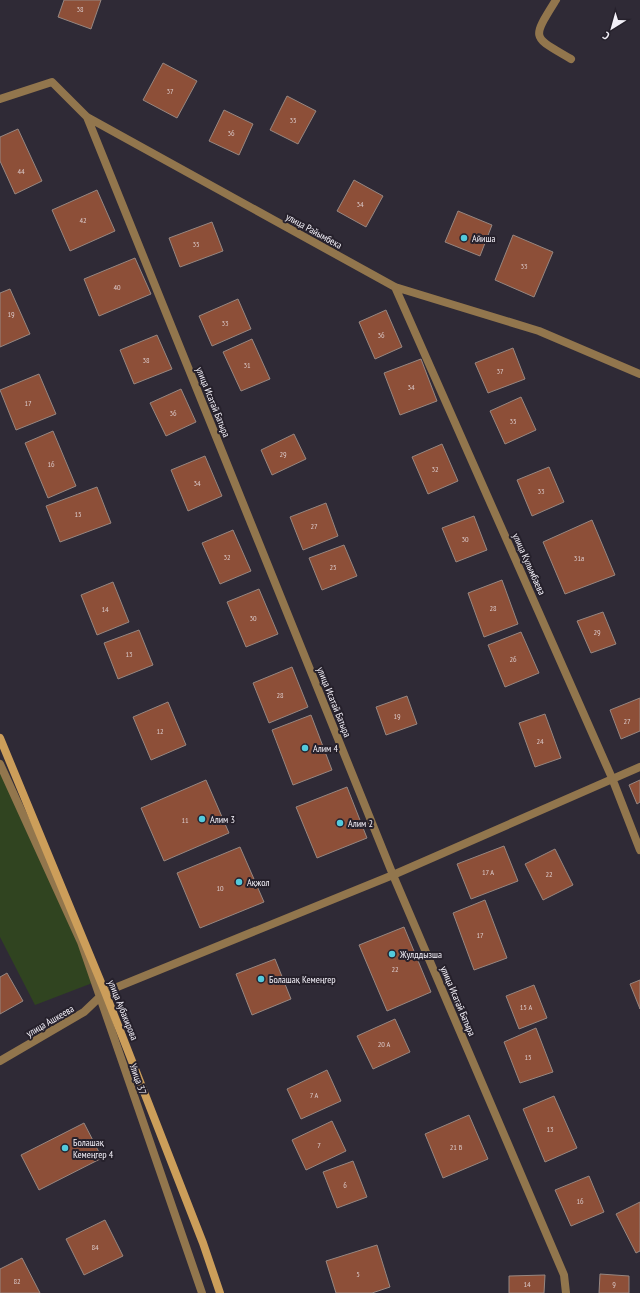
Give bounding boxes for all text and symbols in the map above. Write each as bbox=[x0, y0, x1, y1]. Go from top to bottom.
house number: 38 bbox=[76, 4, 84, 14]
north arrow bbox=[592, 8, 632, 48]
text: С bbox=[600, 29, 612, 43]
house number: 37 bbox=[166, 86, 174, 96]
house number: 35 bbox=[289, 115, 297, 125]
house number: 36 bbox=[227, 128, 235, 138]
house number: 44 bbox=[17, 166, 25, 176]
house number: 34 bbox=[356, 199, 364, 209]
street label: улица Райымбека bbox=[284, 210, 344, 252]
house number: 42 bbox=[79, 215, 87, 225]
place label: Айиша bbox=[472, 232, 495, 245]
marker: Айиша bbox=[459, 233, 469, 243]
house number: 35 bbox=[192, 239, 200, 249]
house number: 33 bbox=[520, 261, 528, 271]
house number: 40 bbox=[113, 282, 121, 292]
house number: 19 bbox=[7, 309, 15, 319]
house number: 33 bbox=[221, 318, 229, 328]
house number: 36 bbox=[377, 330, 385, 340]
house number: 38 bbox=[142, 355, 150, 365]
house number: 31 bbox=[243, 360, 251, 370]
street label: улица Исатай Батыра bbox=[193, 365, 233, 439]
house number: 37 bbox=[496, 366, 504, 376]
house number: 34 bbox=[407, 382, 415, 392]
house number: 17 bbox=[24, 398, 32, 408]
house number: 36 bbox=[169, 408, 177, 418]
house number: 35 bbox=[509, 416, 517, 426]
house number: 29 bbox=[279, 449, 287, 459]
house number: 16 bbox=[47, 459, 55, 469]
house number: 32 bbox=[431, 464, 439, 474]
house number: 34 bbox=[193, 478, 201, 488]
house number: 33 bbox=[537, 486, 545, 496]
house number: 15 bbox=[74, 509, 82, 519]
house number: 27 bbox=[310, 521, 318, 531]
street label: улица Кулымбаева bbox=[510, 531, 548, 597]
house number: 30 bbox=[461, 534, 469, 544]
house number: 32 bbox=[223, 552, 231, 562]
house number: 31а bbox=[574, 553, 584, 563]
house number: 25 bbox=[329, 562, 337, 572]
house number: 28 bbox=[489, 603, 497, 613]
house number: 14 bbox=[101, 604, 109, 614]
house number: 30 bbox=[249, 613, 257, 623]
house number: 29 bbox=[593, 627, 601, 637]
house number: 13 bbox=[125, 649, 133, 659]
house number: 26 bbox=[509, 654, 517, 664]
street label: улица Исатай Батыра bbox=[314, 665, 354, 739]
house number: 28 bbox=[276, 690, 284, 700]
house number: 19 bbox=[393, 711, 401, 721]
house number: 27 bbox=[623, 716, 631, 726]
house number: 12 bbox=[156, 726, 164, 736]
house number: 24 bbox=[536, 736, 544, 746]
place label: Алим 4 bbox=[313, 742, 338, 755]
marker: Алим 4 bbox=[300, 743, 310, 753]
place label: Алим 3 bbox=[210, 813, 235, 826]
marker: Алим 3 bbox=[197, 814, 207, 824]
house number: 11 bbox=[181, 815, 189, 825]
place label: Алим 2 bbox=[348, 817, 373, 830]
marker: Алим 2 bbox=[335, 818, 345, 828]
house number: 17 А bbox=[482, 867, 494, 877]
house number: 22 bbox=[545, 869, 553, 879]
place label: Ақжол bbox=[247, 876, 270, 889]
marker: Ақжол bbox=[234, 877, 244, 887]
house number: 10 bbox=[216, 883, 224, 893]
house number: 17 bbox=[476, 930, 484, 940]
place label: Жулддызша bbox=[399, 948, 442, 961]
marker: Жулддызша bbox=[387, 949, 397, 959]
house number: 22 bbox=[391, 964, 399, 974]
street label: улица Исатай Батыра bbox=[437, 964, 479, 1038]
place label: Болашақ Кемеңгер bbox=[269, 973, 336, 986]
marker: Болашақ Кемеңгер bbox=[256, 974, 266, 984]
street label: улица Аубакирова bbox=[105, 978, 141, 1042]
street label: улица Ашкеева bbox=[24, 1002, 76, 1040]
house number: 15 А bbox=[520, 1002, 532, 1012]
house number: 20 А bbox=[378, 1039, 390, 1049]
house number: 15 bbox=[524, 1052, 532, 1062]
street label: Улица 37 bbox=[127, 1062, 149, 1096]
house number: 7 А bbox=[310, 1090, 318, 1100]
house number: 13 bbox=[546, 1124, 554, 1134]
place label: Болашақ Кемеңгер 4 bbox=[73, 1136, 114, 1161]
house number: 7 bbox=[317, 1140, 321, 1150]
house number: 21 Б bbox=[450, 1142, 463, 1152]
marker: Болашақ Кемеңгер 4 bbox=[60, 1143, 70, 1153]
house number: 6 bbox=[343, 1180, 347, 1190]
house number: 16 bbox=[576, 1196, 584, 1206]
house number: 84 bbox=[91, 1242, 99, 1252]
house number: 5 bbox=[356, 1269, 360, 1279]
house number: 82 bbox=[13, 1276, 21, 1286]
house number: 14 bbox=[523, 1279, 531, 1289]
house number: 9 bbox=[612, 1279, 616, 1289]

